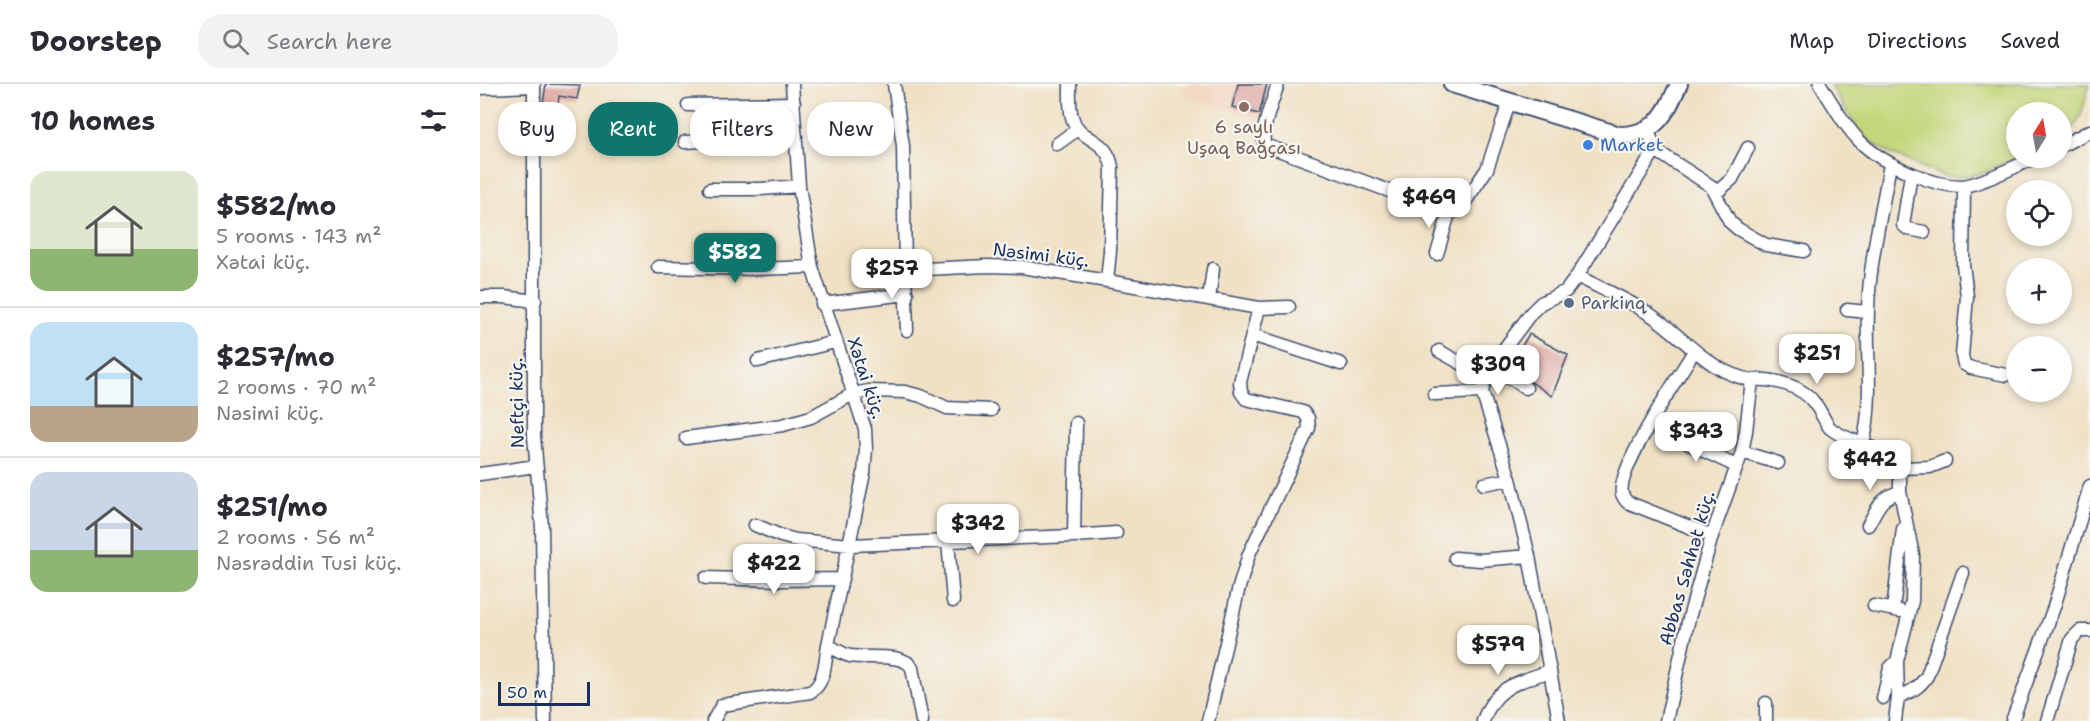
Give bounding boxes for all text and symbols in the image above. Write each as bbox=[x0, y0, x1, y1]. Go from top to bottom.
search box bbox=[198, 14, 618, 68]
text: Doorstep bbox=[30, 22, 162, 60]
icon: search bbox=[219, 25, 252, 58]
text: Search here bbox=[267, 27, 393, 56]
text: Map bbox=[1789, 27, 1834, 55]
text: Directions bbox=[1867, 27, 1967, 55]
text: Saved bbox=[2000, 27, 2060, 55]
marker: 6 saylı Uşaq Bağçası bbox=[1237, 100, 1251, 114]
chip: Buy bbox=[498, 102, 576, 156]
chip: Rent bbox=[588, 102, 678, 156]
chip: Filters bbox=[690, 102, 795, 156]
chip: New bbox=[807, 102, 894, 156]
north arrow bbox=[2006, 102, 2072, 168]
map controls bbox=[2006, 102, 2072, 402]
text: 10 homes bbox=[30, 103, 155, 138]
icon: filters bbox=[417, 104, 450, 137]
place label: 6 saylı Uşaq Bağçası bbox=[1187, 115, 1301, 160]
place label: Market bbox=[1600, 133, 1664, 157]
marker: Market bbox=[1581, 138, 1595, 152]
pin: $469 bbox=[1393, 178, 1465, 229]
button: locate bbox=[2006, 180, 2072, 246]
text: $469 bbox=[1402, 184, 1456, 210]
text: $582/mo bbox=[216, 188, 336, 223]
icon: home bbox=[78, 195, 150, 267]
text: 5 rooms · 143 m² bbox=[216, 223, 381, 249]
pin: $582 bbox=[699, 233, 771, 284]
street label: Nəsimi küç. bbox=[991, 237, 1091, 273]
text: $582 bbox=[708, 239, 762, 265]
text: Xətai küç. bbox=[216, 249, 310, 275]
pin: $257 bbox=[856, 249, 928, 300]
text: $257 bbox=[865, 255, 919, 281]
button: + bbox=[2006, 258, 2072, 324]
place label: Parkinq bbox=[1581, 291, 1647, 315]
marker: Parkinq bbox=[1562, 296, 1576, 310]
street label: Xətai küç. bbox=[842, 334, 890, 422]
pin: $251 bbox=[1781, 334, 1853, 385]
button: − bbox=[2006, 336, 2072, 402]
text: $257/mo bbox=[216, 339, 335, 374]
text: $251 bbox=[1793, 340, 1841, 366]
pin: $309 bbox=[1462, 345, 1534, 396]
icon: home bbox=[78, 346, 150, 418]
text: $309 bbox=[1470, 351, 1526, 377]
street label: Neftçi küç. bbox=[504, 358, 530, 448]
text: 2 rooms · 70 m² bbox=[216, 374, 377, 400]
text: Nəsimi küç. bbox=[216, 400, 324, 426]
pin: $343 bbox=[1660, 412, 1732, 463]
text: $343 bbox=[1669, 418, 1723, 444]
pin: $442 bbox=[1834, 440, 1906, 491]
text: $442 bbox=[1843, 446, 1897, 472]
street label: Abbas Səhhət küç. bbox=[1653, 488, 1721, 648]
text: $251/mo bbox=[216, 489, 328, 524]
icon: home bbox=[78, 496, 150, 568]
pin: $342 bbox=[942, 504, 1014, 555]
text: $342 bbox=[951, 510, 1005, 536]
text: 2 rooms · 56 m² bbox=[216, 524, 375, 550]
pin: $422 bbox=[738, 544, 810, 595]
text: Nəsrəddin Tusi küç. bbox=[216, 550, 402, 576]
text: $422 bbox=[747, 550, 801, 576]
pin: $579 bbox=[1462, 625, 1534, 676]
text: $579 bbox=[1471, 631, 1525, 657]
scale bar bbox=[498, 679, 590, 706]
text: 50 m bbox=[507, 682, 547, 703]

